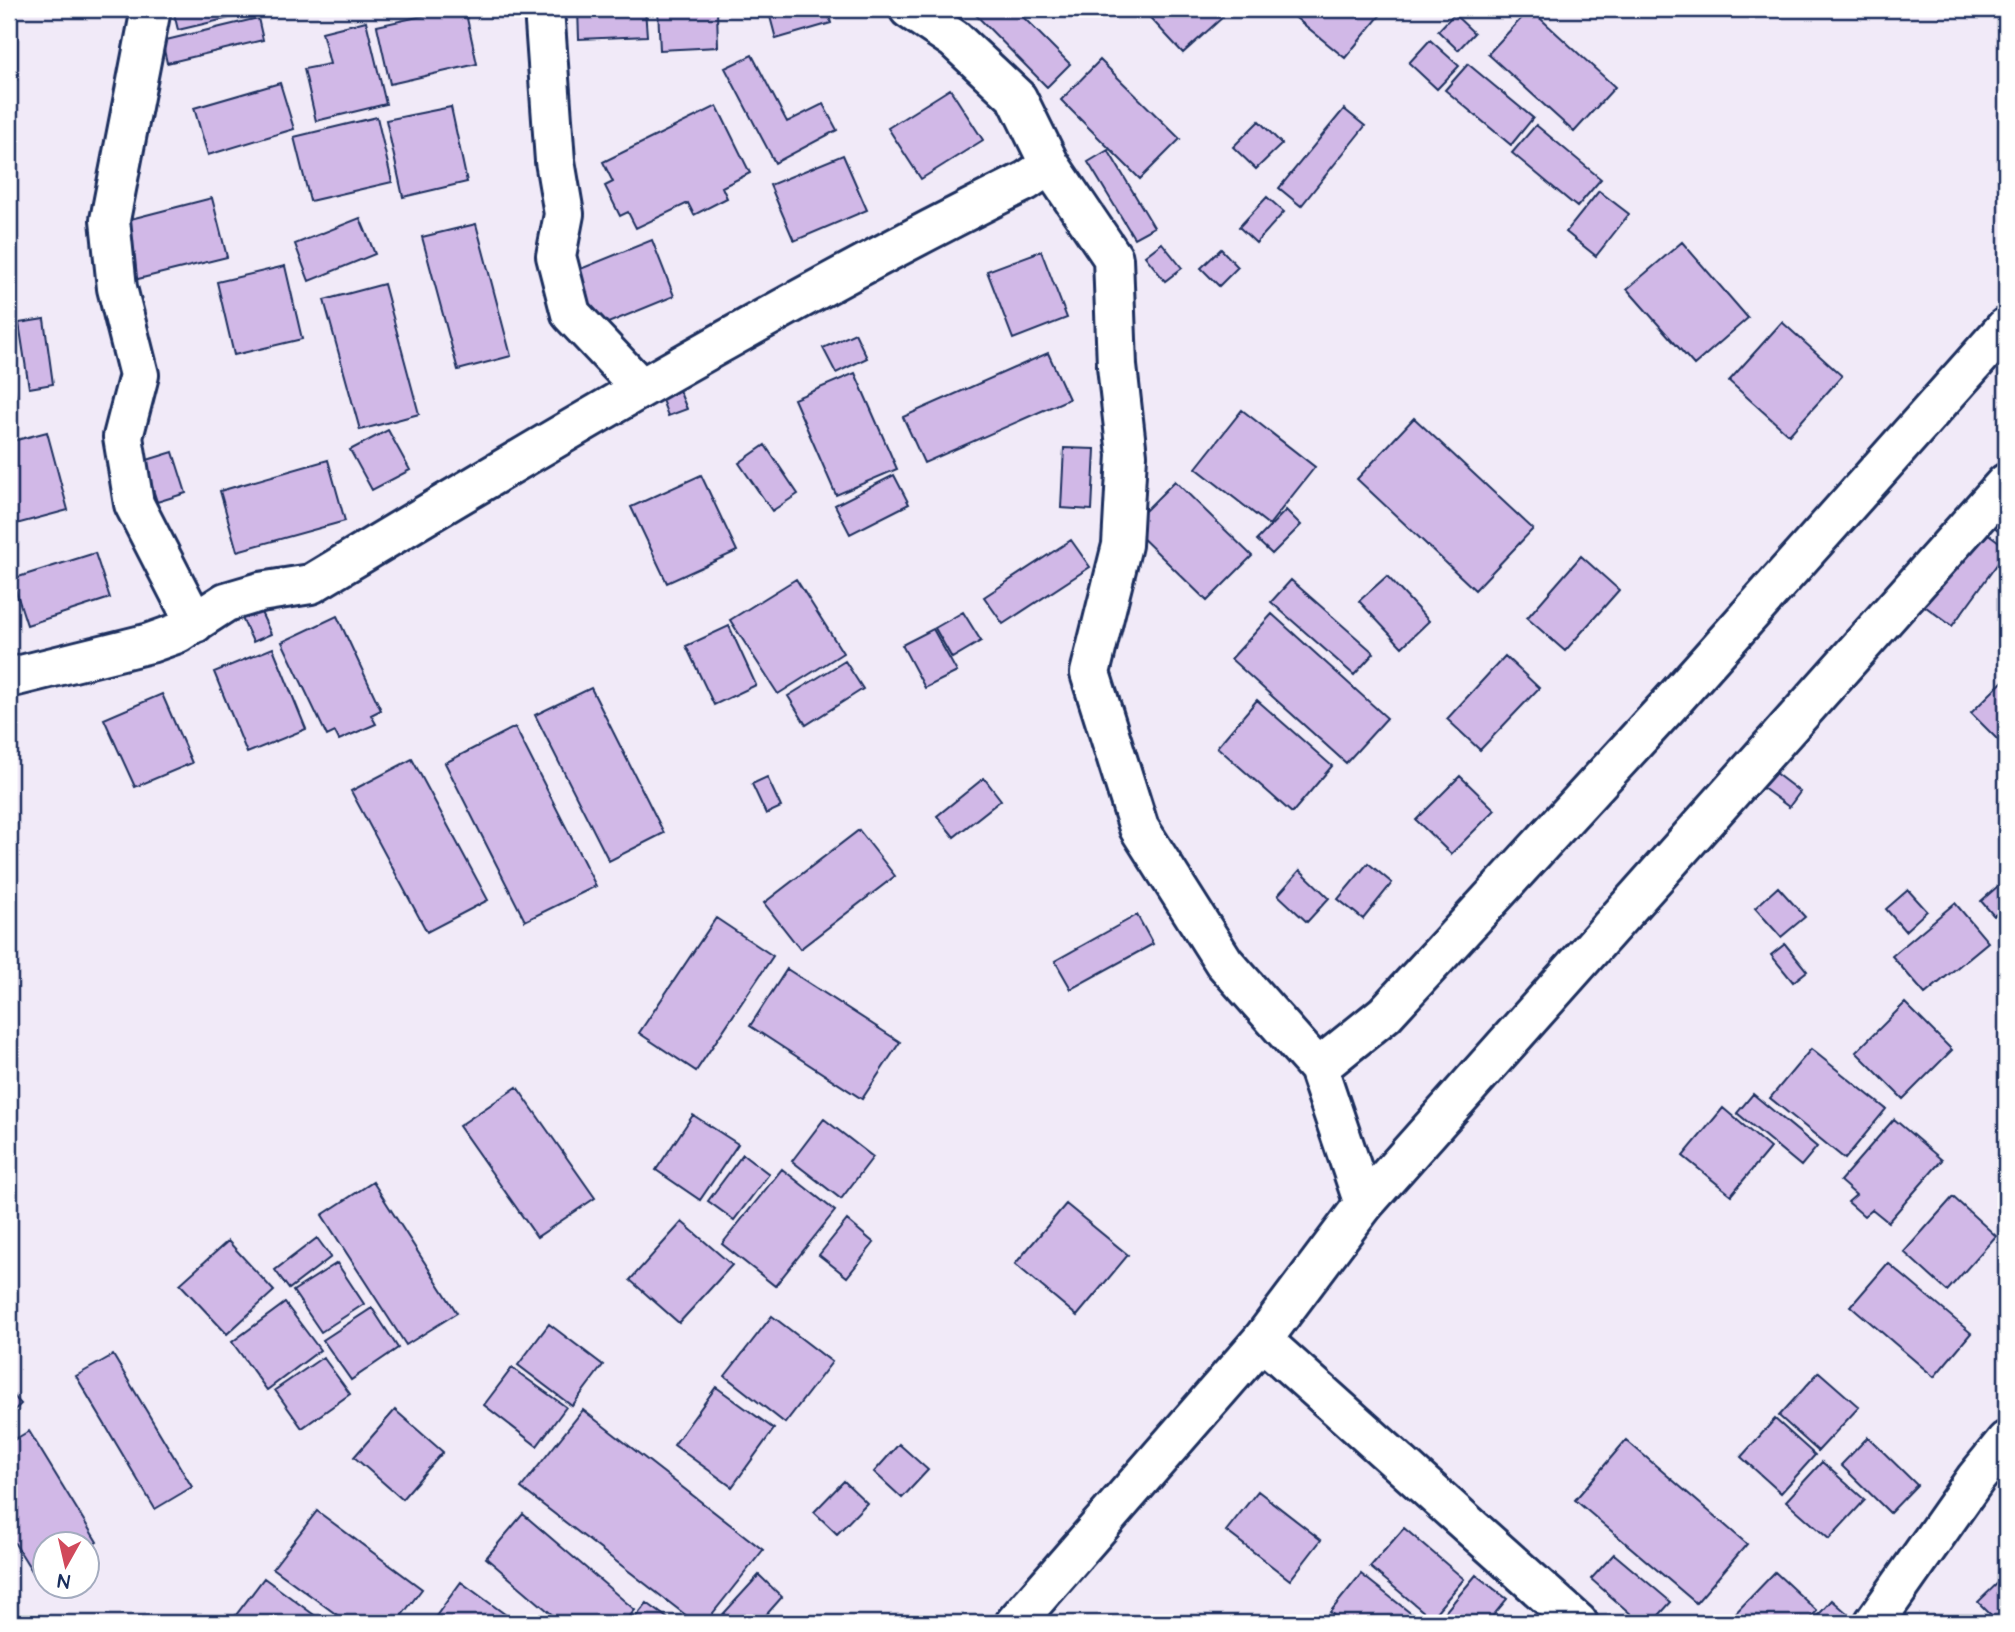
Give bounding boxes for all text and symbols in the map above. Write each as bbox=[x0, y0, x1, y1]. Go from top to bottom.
north arrow bbox=[32, 1530, 102, 1600]
text: N bbox=[56, 1566, 72, 1595]

